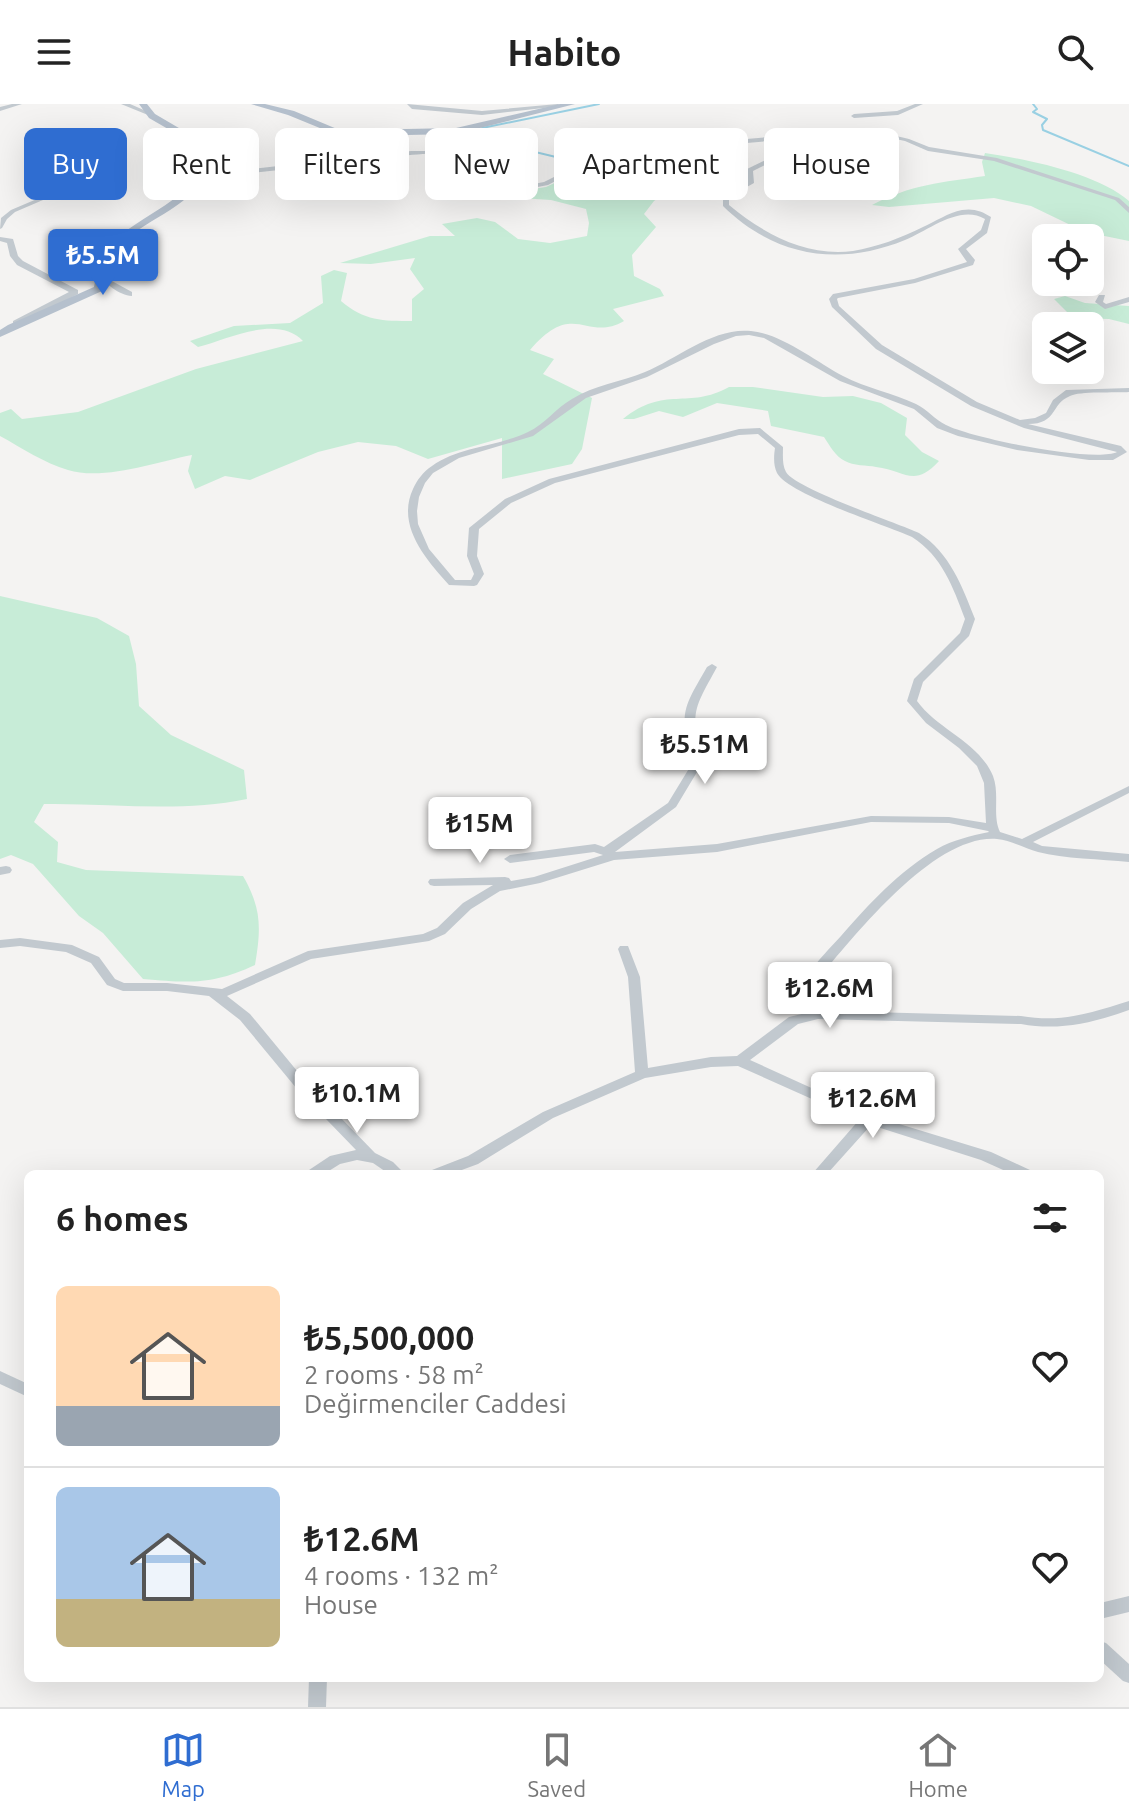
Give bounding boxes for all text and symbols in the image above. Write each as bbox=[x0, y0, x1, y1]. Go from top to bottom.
icon: menu bbox=[32, 30, 76, 74]
icon: search bbox=[1053, 30, 1097, 74]
text: Habito bbox=[508, 32, 621, 73]
chip: Buy bbox=[24, 128, 127, 200]
chip: Rent bbox=[143, 128, 259, 200]
chip: Filters bbox=[275, 128, 409, 200]
chip: New bbox=[425, 128, 538, 200]
chip: Apartment bbox=[554, 128, 748, 200]
chip: House bbox=[764, 128, 899, 200]
map controls bbox=[1032, 224, 1104, 384]
button: locate bbox=[1032, 224, 1104, 296]
pin: ₺5.5M bbox=[47, 229, 159, 297]
text: ₺5.5M bbox=[66, 240, 140, 269]
button: layers bbox=[1032, 312, 1104, 384]
pin: ₺5.51M bbox=[640, 718, 770, 786]
text: ₺5.51M bbox=[661, 729, 749, 758]
pin: ₺15M bbox=[433, 797, 527, 865]
text: ₺15M bbox=[446, 808, 514, 837]
pin: ₺12.6M bbox=[765, 962, 895, 1030]
text: ₺12.6M bbox=[786, 973, 874, 1002]
pin: ₺10.1M bbox=[292, 1067, 422, 1135]
pin: ₺12.6M bbox=[808, 1072, 938, 1140]
text: ₺10.1M bbox=[313, 1078, 401, 1107]
text: ₺12.6M bbox=[829, 1083, 917, 1112]
icon: filters bbox=[1028, 1196, 1072, 1240]
text: 6 homes bbox=[56, 1199, 189, 1237]
icon: home bbox=[120, 1318, 216, 1414]
text: ₺5,500,000 bbox=[304, 1318, 474, 1356]
icon: heart bbox=[1028, 1344, 1072, 1388]
text: 2 rooms · 58 m² bbox=[304, 1360, 484, 1389]
text: Değirmenciler Caddesi bbox=[304, 1389, 567, 1418]
icon: home bbox=[120, 1519, 216, 1615]
text: ₺12.6M bbox=[304, 1519, 420, 1557]
icon: heart bbox=[1028, 1545, 1072, 1589]
text: 4 rooms · 132 m² bbox=[304, 1561, 499, 1590]
text: House bbox=[304, 1590, 378, 1619]
tab: Map bbox=[161, 1728, 205, 1801]
tab: Saved bbox=[528, 1728, 586, 1801]
tab: Home bbox=[908, 1728, 968, 1801]

